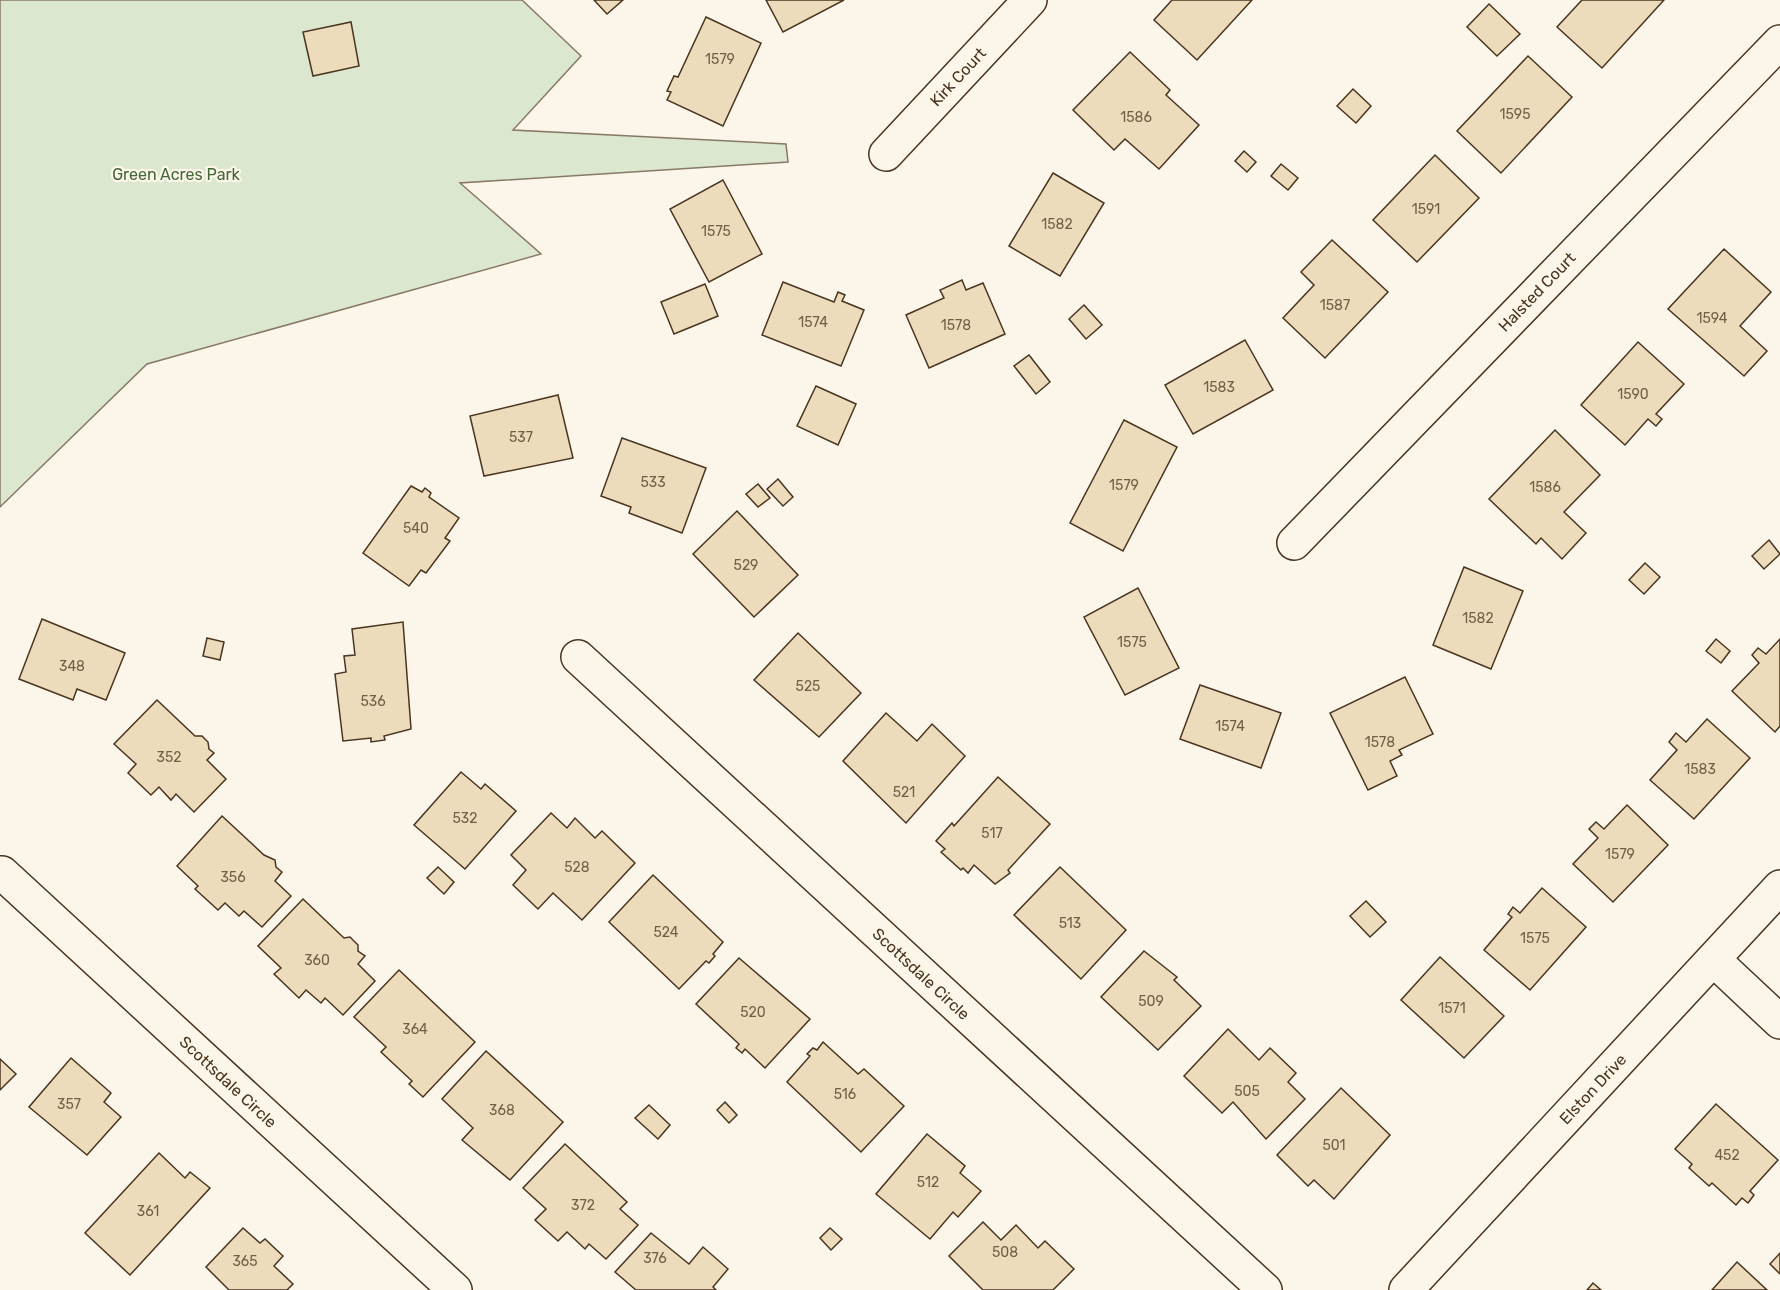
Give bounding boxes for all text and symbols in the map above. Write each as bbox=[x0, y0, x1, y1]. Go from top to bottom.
street label: Kirk Court bbox=[926, 44, 990, 110]
house number: 1579 bbox=[705, 51, 735, 68]
house number: 1595 bbox=[1500, 106, 1530, 123]
house number: 1586 bbox=[1120, 109, 1152, 126]
park label: Green Acres Park bbox=[112, 165, 241, 184]
house number: 1591 bbox=[1412, 201, 1440, 218]
house number: 1582 bbox=[1041, 216, 1073, 233]
house number: 1575 bbox=[701, 223, 731, 240]
street label: Halsted Court bbox=[1494, 248, 1580, 336]
house number: 1587 bbox=[1320, 297, 1350, 314]
house number: 1594 bbox=[1696, 310, 1728, 327]
house number: 1574 bbox=[798, 314, 828, 331]
house number: 1578 bbox=[941, 317, 971, 334]
house number: 1583 bbox=[1203, 379, 1235, 396]
house number: 1590 bbox=[1617, 386, 1649, 403]
house number: 537 bbox=[509, 429, 533, 446]
house number: 533 bbox=[640, 474, 666, 491]
house number: 1579 bbox=[1109, 477, 1139, 494]
house number: 1586 bbox=[1529, 479, 1561, 496]
house number: 540 bbox=[403, 520, 429, 537]
house number: 529 bbox=[734, 557, 758, 574]
house number: 1582 bbox=[1462, 610, 1494, 627]
house number: 1575 bbox=[1117, 634, 1147, 651]
house number: 348 bbox=[59, 658, 85, 675]
house number: 525 bbox=[796, 678, 820, 695]
house number: 536 bbox=[360, 693, 386, 710]
house number: 1574 bbox=[1215, 718, 1245, 735]
house number: 1578 bbox=[1365, 734, 1395, 751]
house number: 352 bbox=[157, 749, 181, 766]
house number: 1583 bbox=[1684, 761, 1716, 778]
house number: 521 bbox=[893, 784, 915, 801]
house number: 532 bbox=[453, 810, 477, 827]
house number: 517 bbox=[981, 825, 1003, 842]
house number: 1579 bbox=[1605, 846, 1635, 863]
house number: 528 bbox=[564, 859, 590, 876]
house number: 356 bbox=[220, 869, 246, 886]
house number: 513 bbox=[1059, 915, 1081, 932]
house number: 524 bbox=[653, 924, 679, 941]
street label: Scottsdale Circle bbox=[869, 924, 974, 1024]
house number: 1575 bbox=[1520, 930, 1550, 947]
house number: 360 bbox=[304, 952, 330, 969]
house number: 509 bbox=[1138, 993, 1164, 1010]
house number: 1571 bbox=[1438, 1000, 1466, 1017]
house number: 520 bbox=[740, 1004, 766, 1021]
house number: 364 bbox=[402, 1021, 428, 1038]
street label: Scottsdale Circle bbox=[176, 1032, 281, 1132]
street label: Elston Drive bbox=[1556, 1050, 1630, 1128]
house number: 505 bbox=[1234, 1083, 1260, 1100]
house number: 516 bbox=[834, 1086, 856, 1103]
house number: 357 bbox=[57, 1096, 81, 1113]
house number: 368 bbox=[489, 1102, 515, 1119]
house number: 501 bbox=[1322, 1137, 1346, 1154]
house number: 452 bbox=[1714, 1147, 1740, 1164]
house number: 512 bbox=[917, 1174, 939, 1191]
house number: 372 bbox=[571, 1197, 595, 1214]
house number: 361 bbox=[137, 1203, 159, 1220]
house number: 508 bbox=[992, 1244, 1018, 1261]
house number: 376 bbox=[643, 1250, 667, 1267]
house number: 365 bbox=[232, 1253, 258, 1270]

